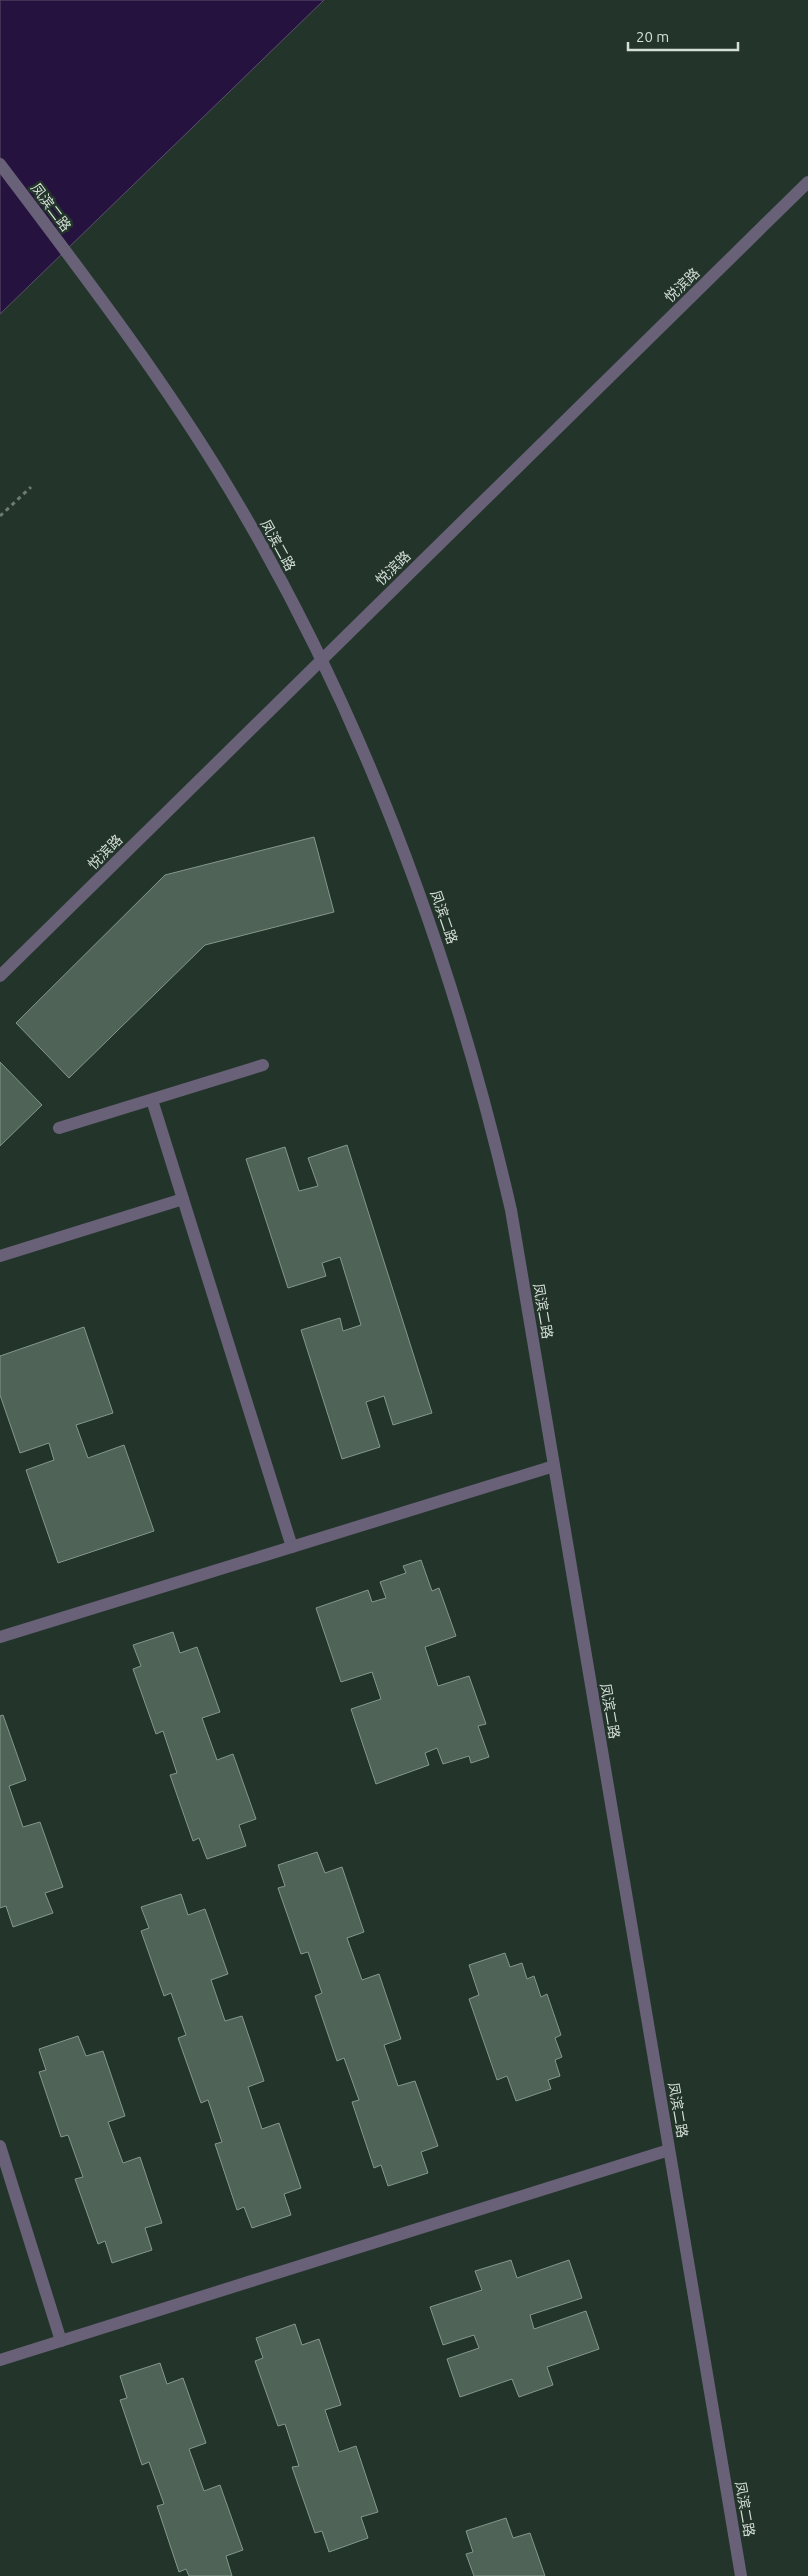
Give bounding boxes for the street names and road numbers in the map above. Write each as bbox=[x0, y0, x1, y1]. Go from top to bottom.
street label: 凤滨二路 bbox=[28, 180, 74, 234]
street label: 悦滨路 bbox=[661, 265, 703, 305]
street label: 凤滨二路 bbox=[257, 517, 299, 573]
street label: 悦滨路 bbox=[372, 548, 414, 588]
street label: 悦滨路 bbox=[84, 831, 126, 873]
street label: 凤滨二路 bbox=[427, 888, 461, 946]
street label: 凤滨二路 bbox=[530, 1282, 556, 1340]
street label: 凤滨二路 bbox=[597, 1682, 623, 1740]
street label: 凤滨二路 bbox=[665, 2081, 691, 2139]
street label: 凤滨二路 bbox=[732, 2480, 758, 2538]

